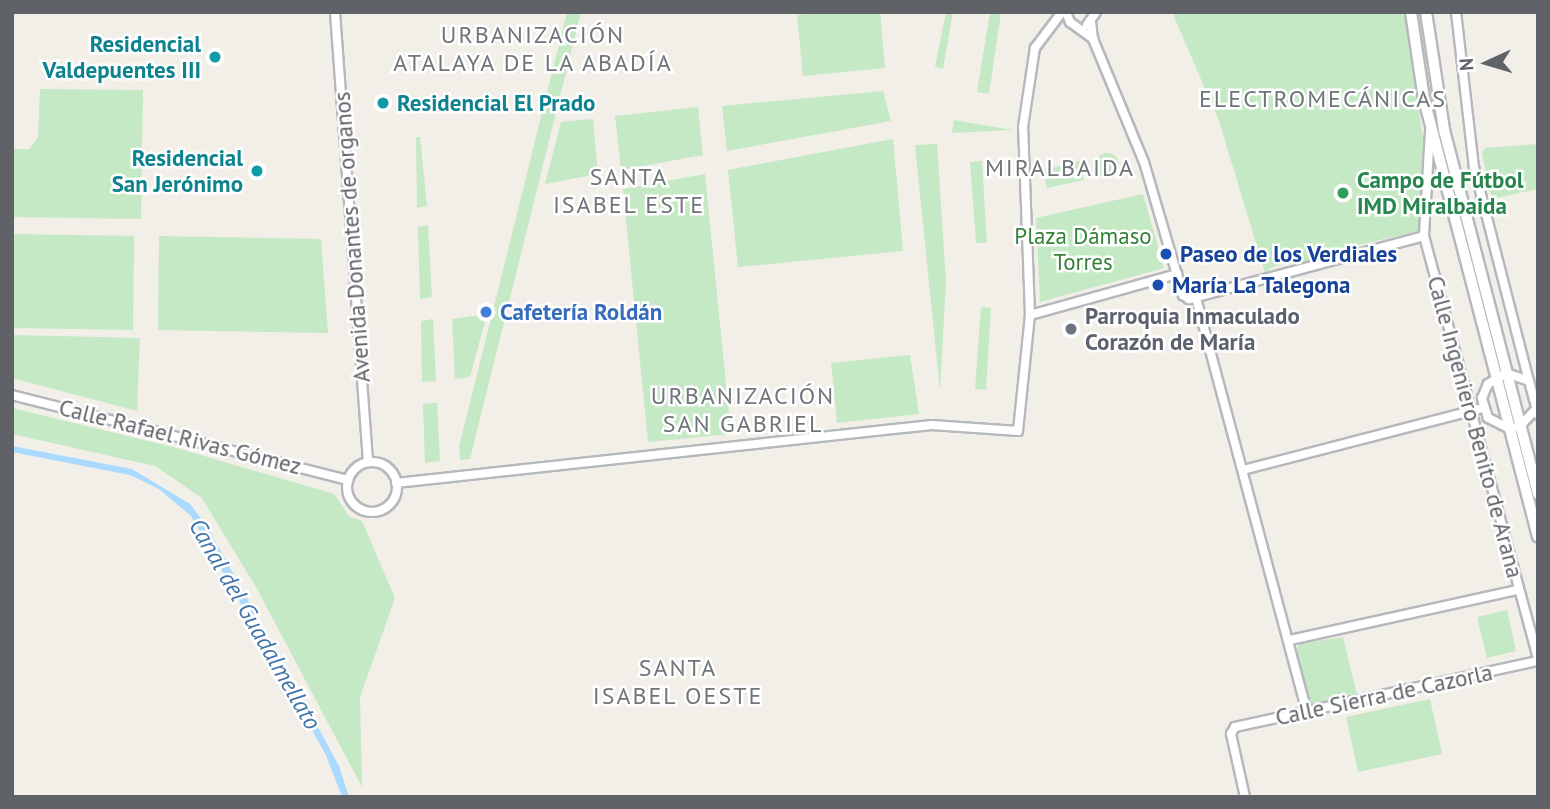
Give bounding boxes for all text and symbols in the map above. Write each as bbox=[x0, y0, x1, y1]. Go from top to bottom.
district label: URBANIZACIÓN ATALAYA DE LA ABADÍA bbox=[394, 21, 672, 77]
north arrow bbox=[1452, 28, 1522, 98]
place label: Residencial Valdepuentes III bbox=[42, 30, 201, 84]
marker: Residencial Valdepuentes III bbox=[207, 49, 223, 65]
text: N bbox=[1454, 57, 1478, 72]
district label: ELECTROMECÁNICAS bbox=[1201, 85, 1445, 113]
place label: Residencial El Prado bbox=[397, 89, 595, 117]
street label: Avenida Donantes de organos bbox=[328, 91, 376, 383]
marker: Residencial El Prado bbox=[375, 95, 391, 111]
place label: Residencial San Jerónimo bbox=[112, 144, 243, 198]
district label: MIRALBAIDA bbox=[986, 154, 1134, 182]
marker: Residencial San Jerónimo bbox=[249, 163, 265, 179]
district label: SANTA ISABEL ESTE bbox=[554, 163, 704, 219]
place label: Campo de Fútbol IMD Miralbaida bbox=[1357, 166, 1524, 220]
marker: Campo de Fútbol IMD Miralbaida bbox=[1335, 185, 1351, 201]
park label: Plaza Dámaso Torres bbox=[1014, 222, 1152, 276]
place label: Paseo de los Verdiales bbox=[1180, 240, 1398, 268]
marker: Paseo de los Verdiales bbox=[1158, 246, 1174, 262]
place label: María La Talegona bbox=[1172, 271, 1351, 299]
street label: Calle Ingeniero Benito de Arana bbox=[1421, 273, 1529, 581]
marker: María La Talegona bbox=[1150, 277, 1166, 293]
place label: Cafetería Roldán bbox=[500, 298, 662, 326]
place label: Parroquia Inmaculado Corazón de María bbox=[1085, 302, 1300, 356]
marker: Cafetería Roldán bbox=[478, 304, 494, 320]
marker: Parroquia Inmaculado Corazón de María bbox=[1063, 321, 1079, 337]
district label: URBANIZACIÓN SAN GABRIEL bbox=[652, 382, 834, 438]
street label: Calle Rafael Rivas Gómez bbox=[56, 394, 304, 480]
water label: Canal del Guadalmellato bbox=[183, 513, 327, 735]
district label: SANTA ISABEL OESTE bbox=[594, 654, 762, 710]
street label: Calle Sierra de Cazorla bbox=[1273, 659, 1495, 731]

